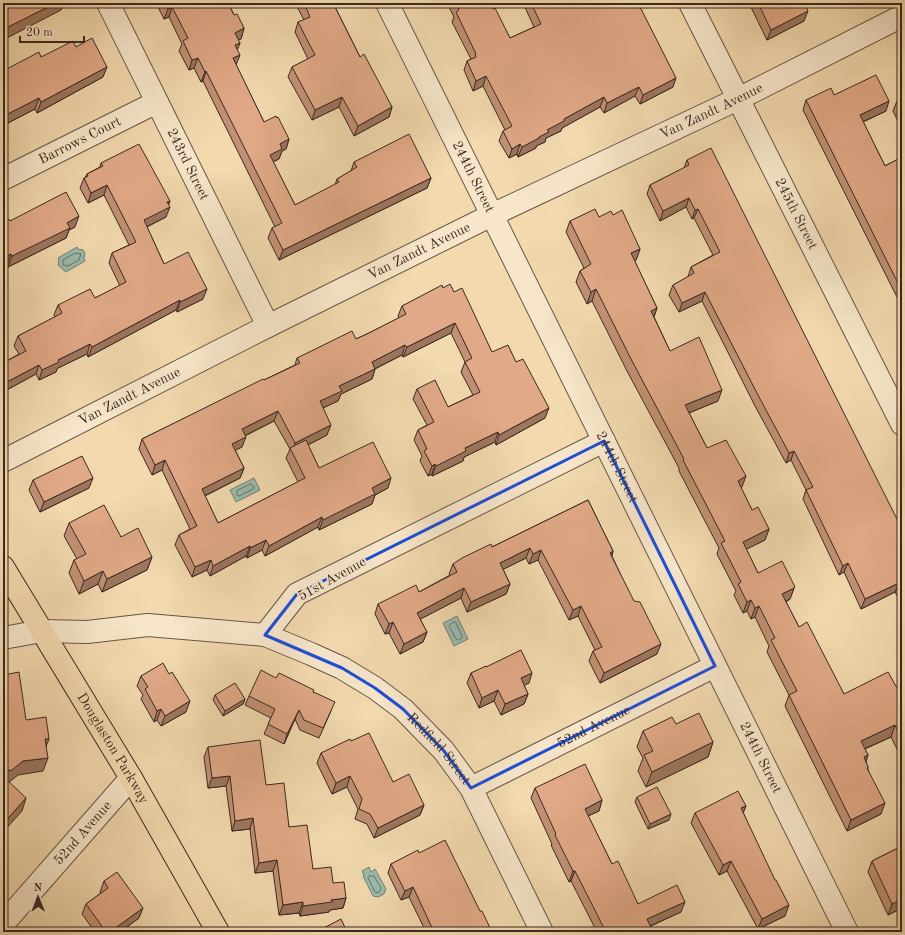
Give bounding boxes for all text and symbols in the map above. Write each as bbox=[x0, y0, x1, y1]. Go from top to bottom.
scale bar bbox=[20, 18, 84, 44]
text: 20 m bbox=[26, 27, 53, 39]
street label: Van Zandt Avenue bbox=[658, 81, 765, 142]
street label: Barrows Court bbox=[36, 114, 123, 167]
street label: 243rd Street bbox=[164, 126, 212, 203]
street label: 244th Street bbox=[450, 139, 497, 215]
street label: 245th Street bbox=[772, 176, 820, 252]
street label: Van Zandt Avenue bbox=[366, 220, 473, 282]
street label: Van Zandt Avenue bbox=[76, 365, 183, 428]
street label: 244th Street bbox=[593, 429, 640, 505]
street label: 51st Avenue bbox=[296, 555, 368, 603]
street label: Douglaston Parkway bbox=[74, 691, 151, 807]
street label: 52nd Avenue bbox=[555, 703, 632, 751]
street label: Redfield Street bbox=[404, 710, 473, 787]
street label: 244th Street bbox=[737, 720, 784, 796]
street label: 52nd Avenue bbox=[51, 798, 114, 868]
north arrow bbox=[18, 877, 58, 917]
text: N bbox=[34, 883, 43, 894]

